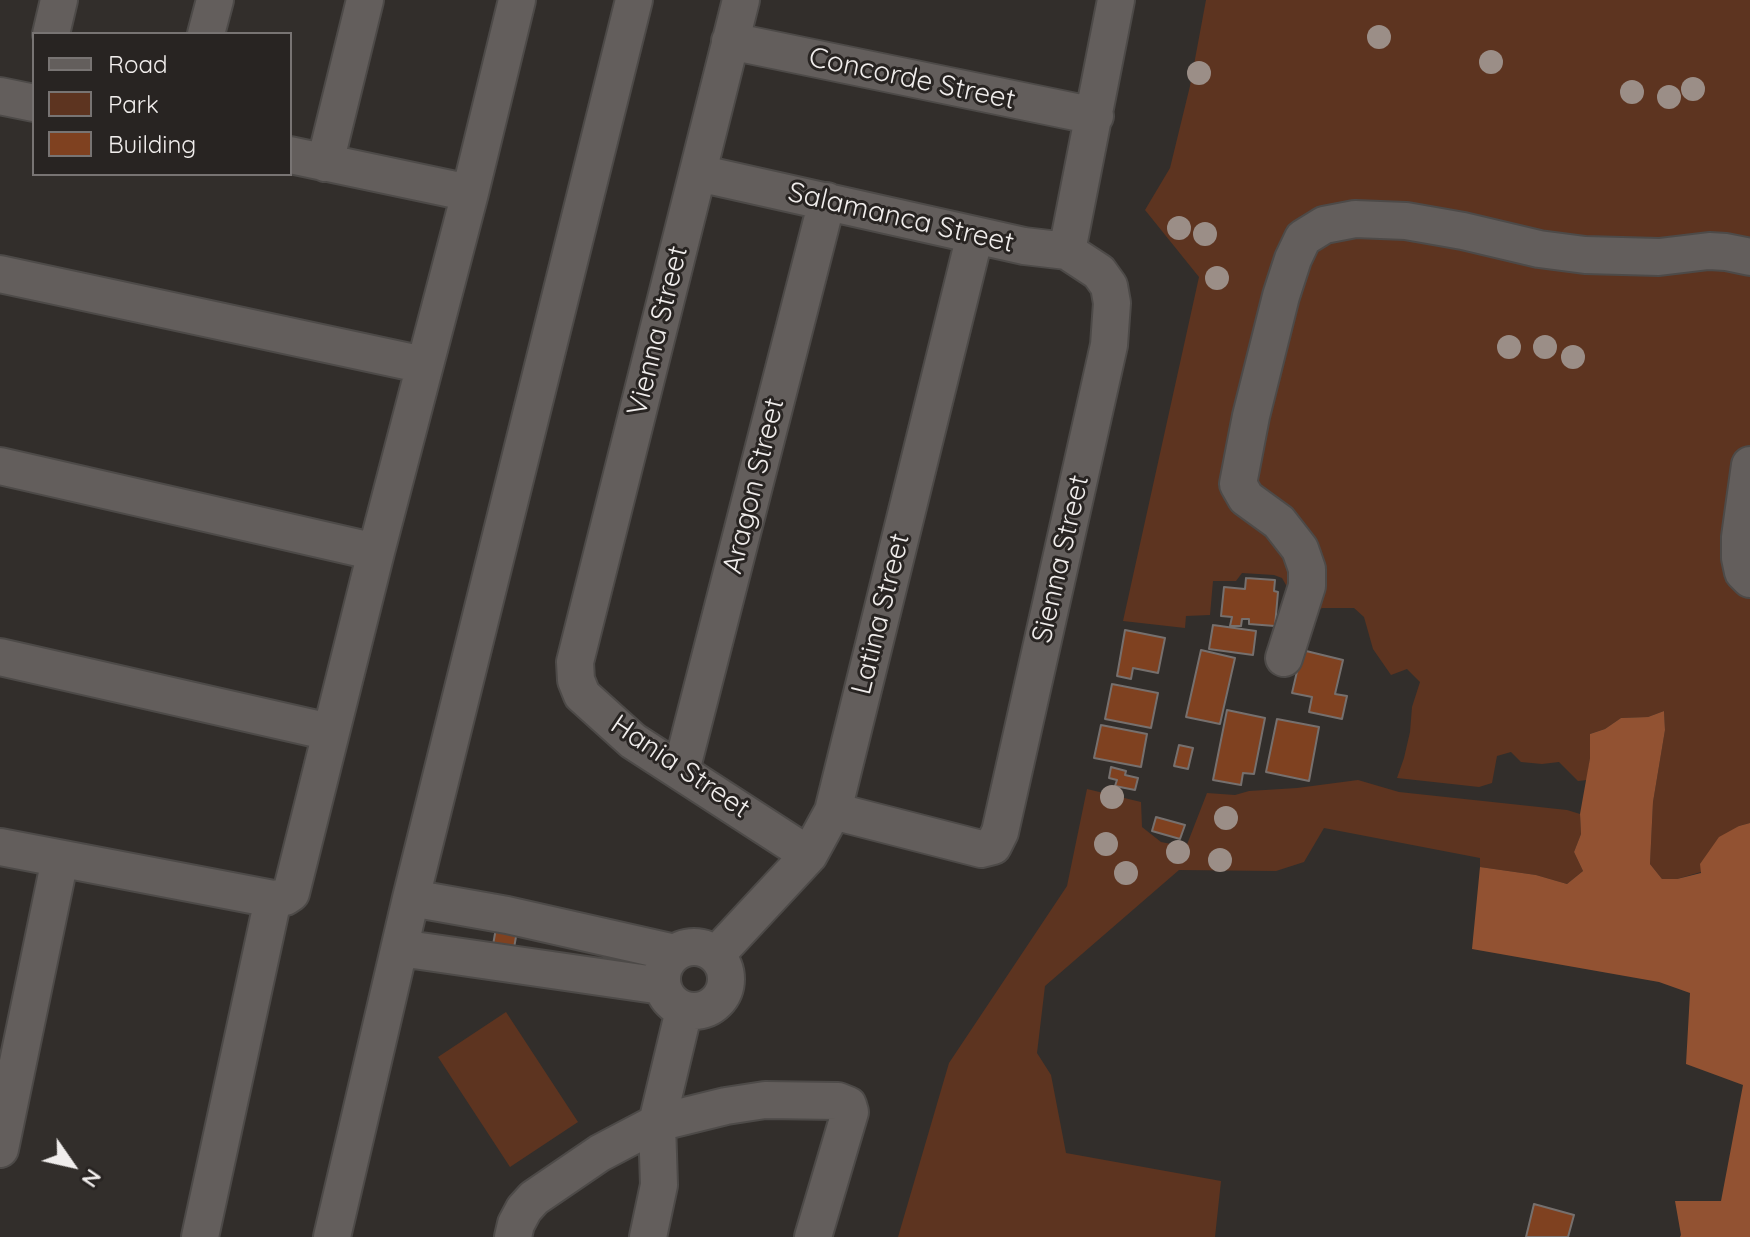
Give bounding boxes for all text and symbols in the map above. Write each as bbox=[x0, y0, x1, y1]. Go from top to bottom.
legend bbox=[32, 32, 292, 176]
street label: Concorde Street bbox=[806, 41, 1018, 117]
text: Road bbox=[108, 49, 168, 79]
text: Park bbox=[108, 89, 159, 119]
text: Building bbox=[108, 129, 196, 159]
street label: Salamanca Street bbox=[785, 176, 1017, 260]
street label: Vienna Street bbox=[621, 243, 695, 419]
street label: Aragon Street bbox=[716, 395, 792, 577]
street label: Sienna Street bbox=[1025, 472, 1097, 646]
street label: Latina Street bbox=[845, 530, 917, 698]
street label: Hania Street bbox=[604, 708, 756, 826]
north arrow bbox=[32, 1125, 112, 1205]
text: N bbox=[76, 1164, 108, 1193]

